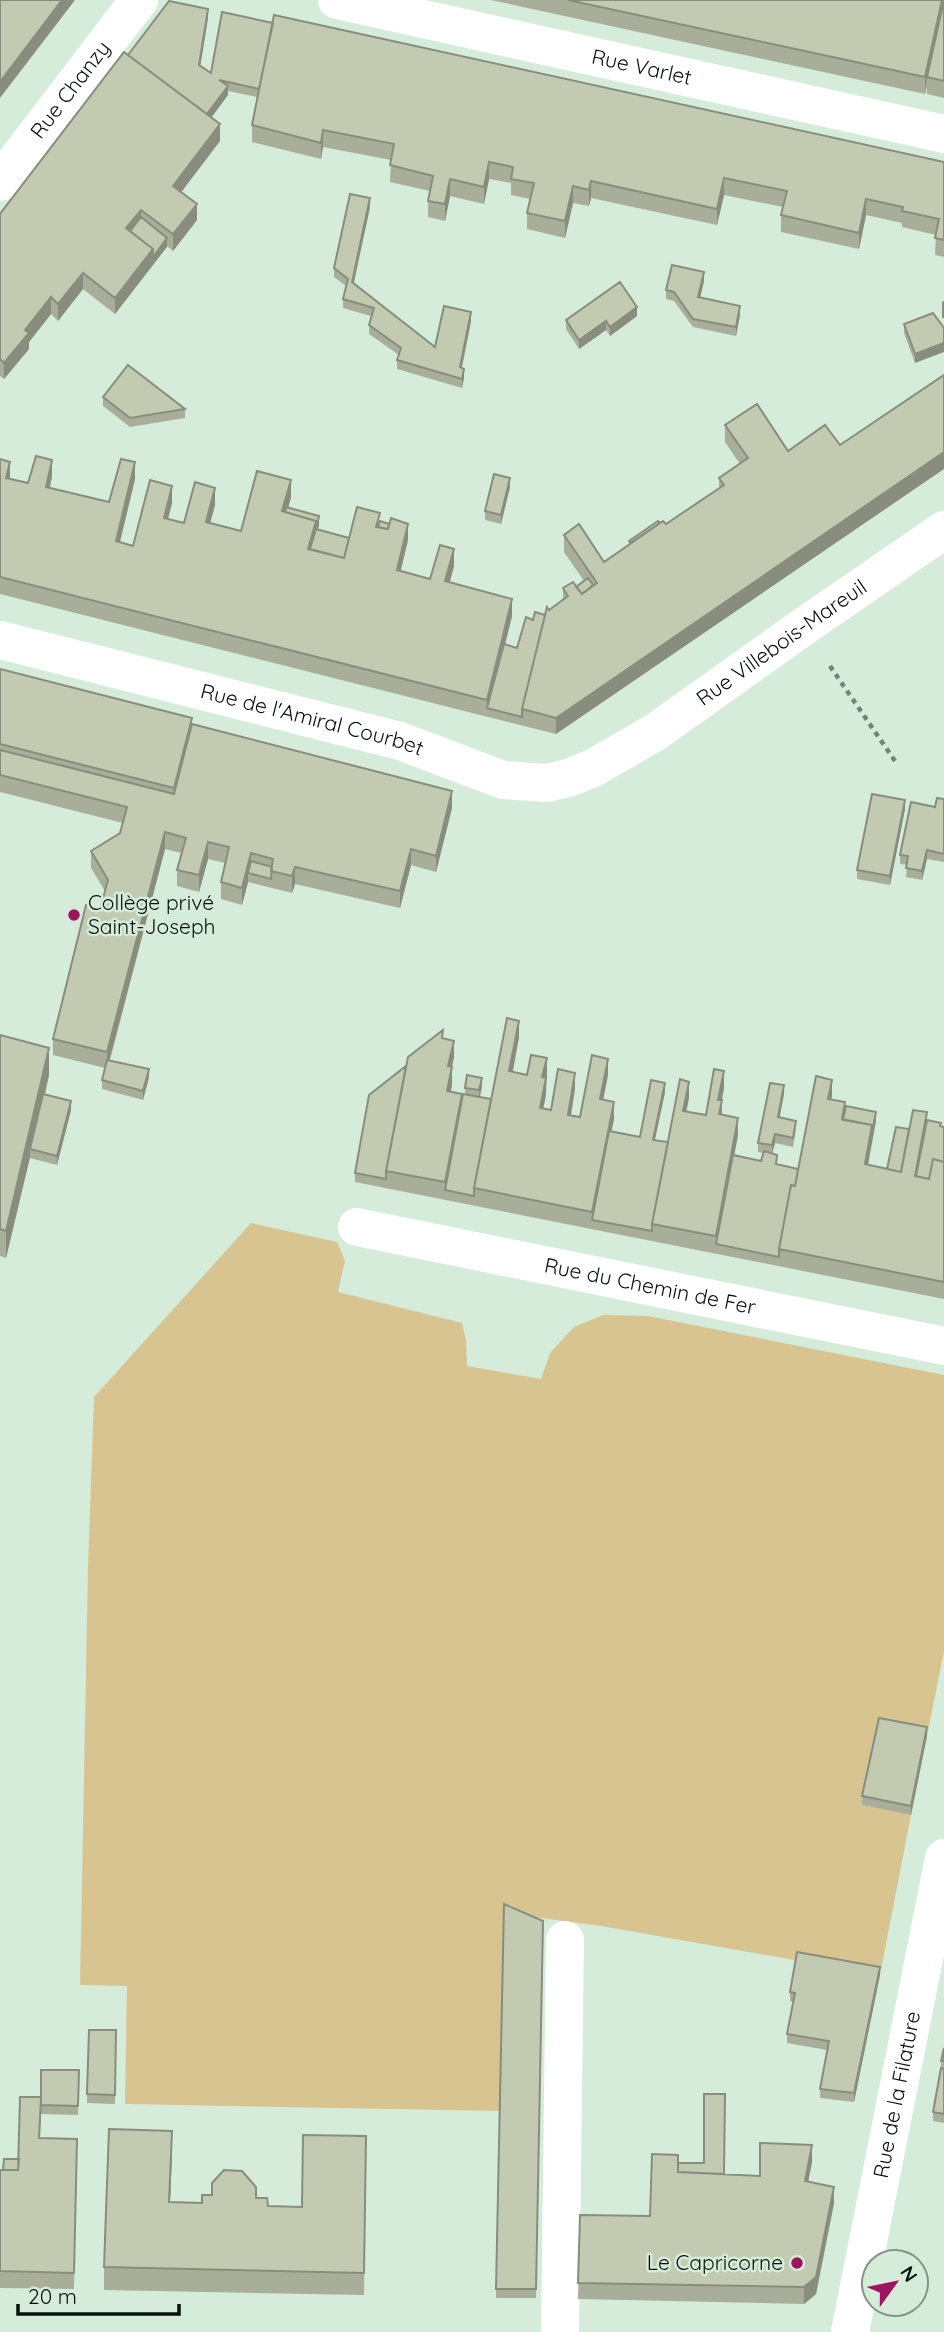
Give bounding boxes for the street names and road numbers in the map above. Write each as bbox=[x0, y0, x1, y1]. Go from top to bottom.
street label: Rue Chanzy bbox=[24, 35, 115, 143]
street label: Rue Varlet bbox=[589, 43, 694, 90]
street label: Rue Villebois-Mareuil bbox=[691, 573, 871, 711]
street label: Rue de l'Amiral Courbet bbox=[198, 677, 427, 761]
street label: Rue du Chemin de Fer bbox=[542, 1251, 758, 1320]
street label: Rue de la Filature bbox=[867, 2009, 925, 2180]

